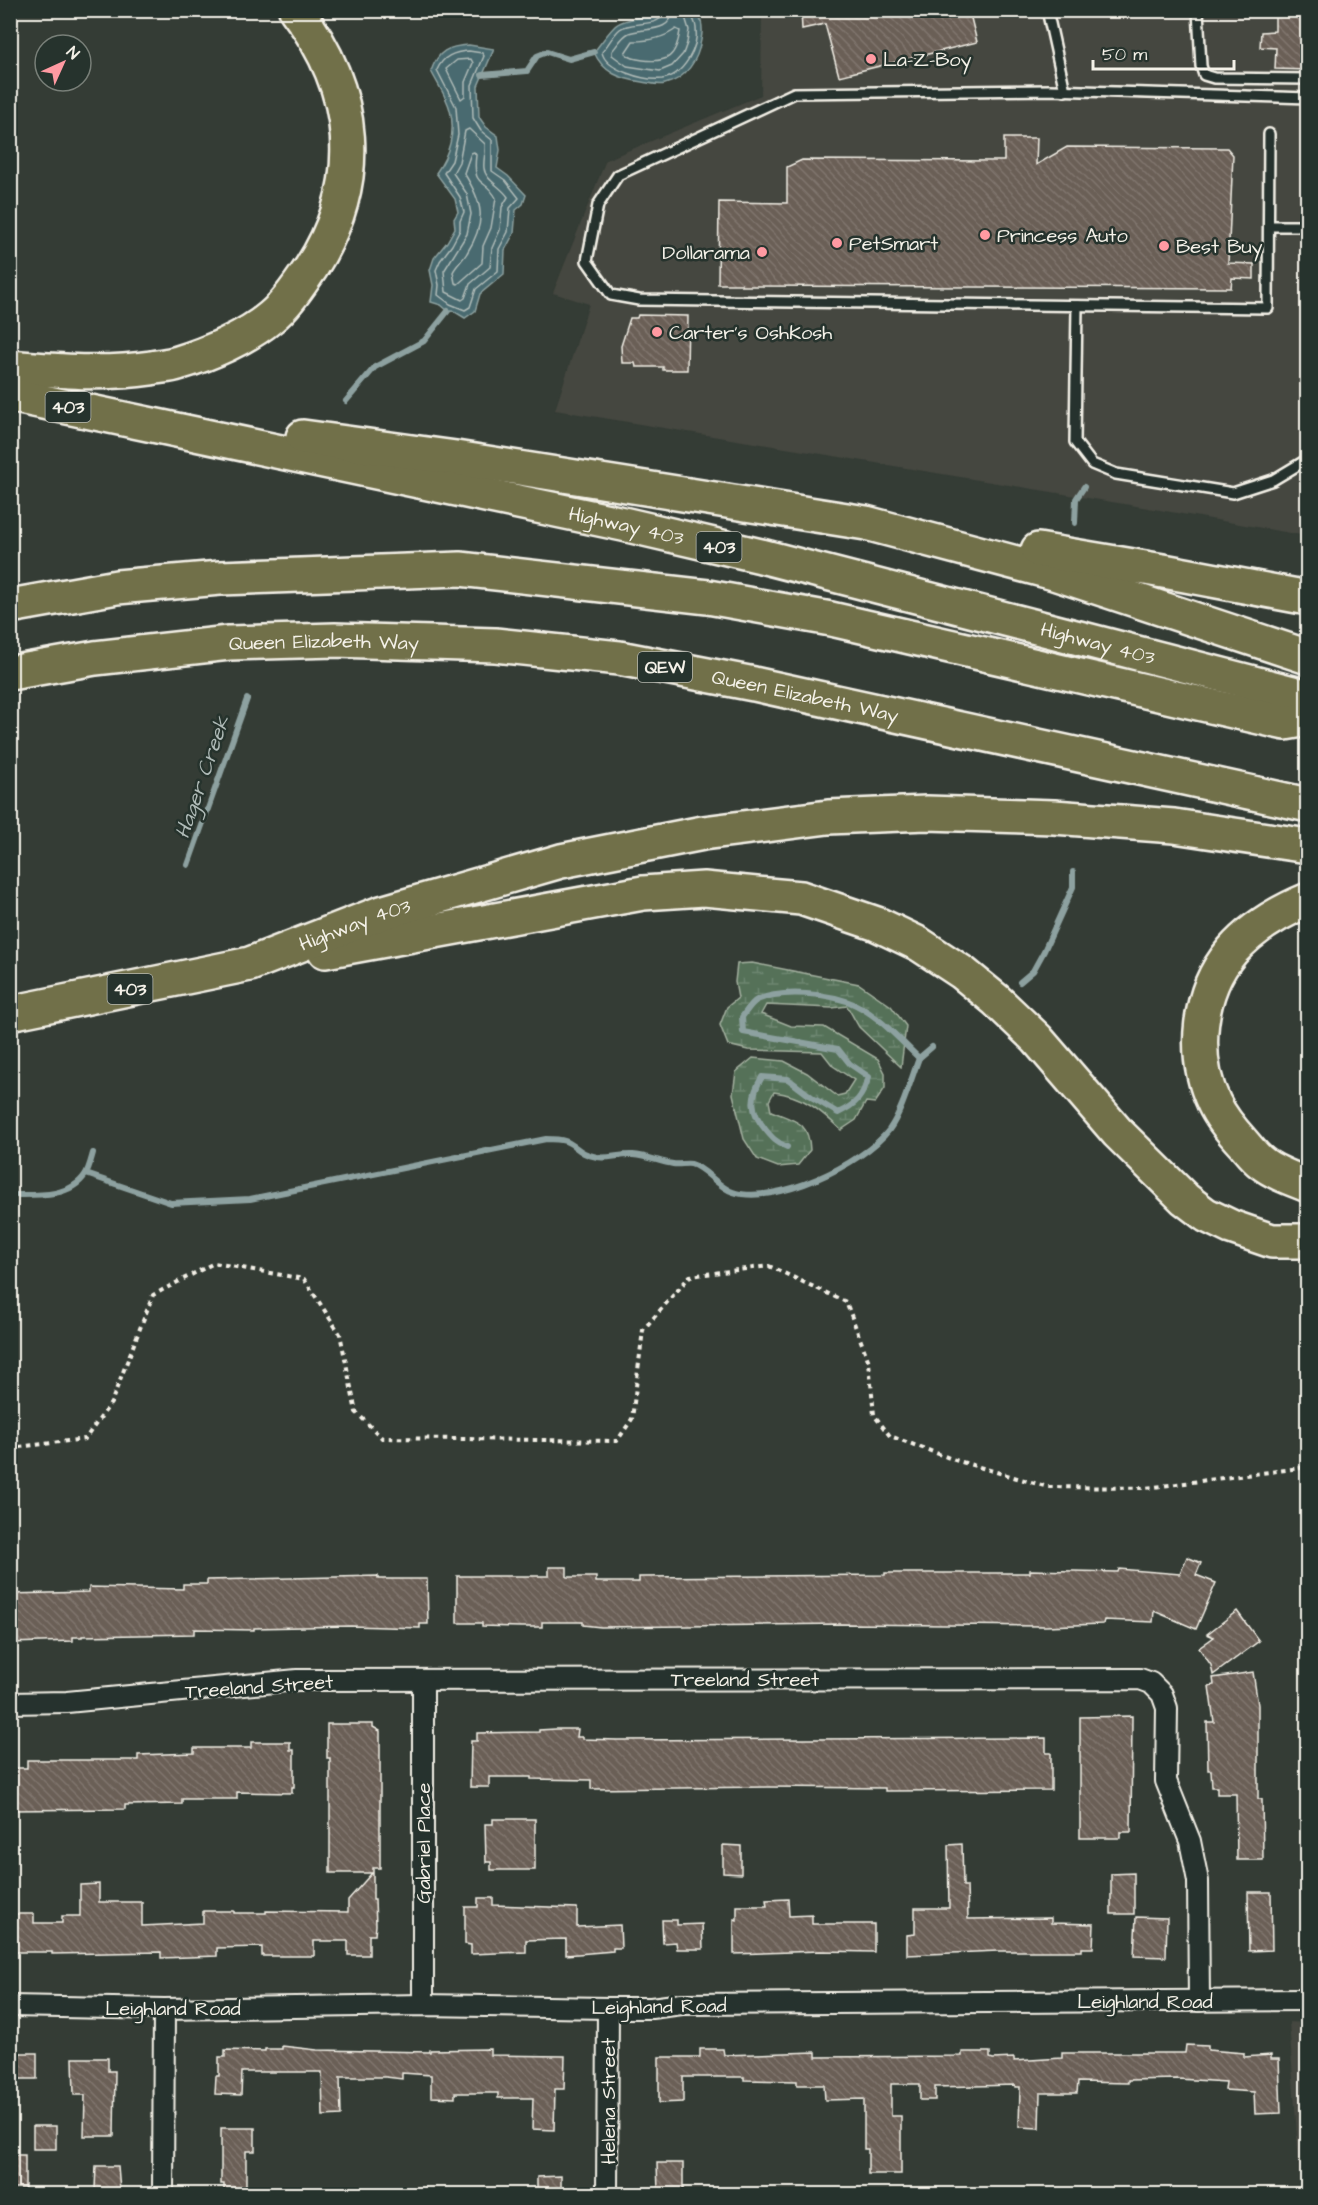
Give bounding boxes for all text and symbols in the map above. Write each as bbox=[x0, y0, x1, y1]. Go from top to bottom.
north arrow bbox=[33, 33, 93, 93]
scale bar bbox=[1093, 33, 1234, 71]
text: N bbox=[62, 42, 84, 64]
text: 50 m bbox=[1102, 42, 1147, 67]
place label: La-Z-Boy bbox=[883, 46, 972, 75]
marker: La-Z-Boy bbox=[864, 52, 878, 66]
place label: Princess Auto bbox=[997, 222, 1128, 250]
marker: Princess Auto bbox=[978, 228, 992, 242]
place label: PetSmart bbox=[849, 230, 938, 258]
place label: Best Buy bbox=[1176, 233, 1263, 262]
marker: PetSmart bbox=[830, 236, 844, 250]
place label: Dollarama bbox=[662, 239, 750, 267]
marker: Best Buy bbox=[1157, 239, 1171, 253]
marker: Dollarama bbox=[755, 245, 769, 259]
place label: Carter's OshKosh bbox=[669, 319, 832, 347]
marker: Carter's OshKosh bbox=[650, 325, 664, 339]
road number: 403 bbox=[46, 392, 90, 422]
street label: Highway 403 bbox=[566, 500, 686, 553]
road number: 403 bbox=[696, 532, 742, 562]
street label: Highway 403 bbox=[1037, 616, 1158, 672]
street label: Queen Elizabeth Way bbox=[228, 627, 419, 659]
road number: QEW bbox=[638, 652, 692, 682]
street label: Queen Elizabeth Way bbox=[709, 663, 901, 731]
water label: Hager Creek bbox=[168, 711, 238, 843]
street label: Highway 403 bbox=[295, 892, 414, 959]
road number: 403 bbox=[108, 974, 152, 1004]
street label: Treeland Street bbox=[671, 1666, 819, 1694]
street label: Treeland Street bbox=[184, 1668, 334, 1706]
street label: Gabriel Place bbox=[410, 1782, 438, 1903]
street label: Leighland Road bbox=[1077, 1988, 1213, 2017]
street label: Leighland Road bbox=[591, 1992, 727, 2023]
street label: Leighland Road bbox=[105, 1995, 241, 2024]
street label: Helena Street bbox=[595, 2038, 623, 2164]

